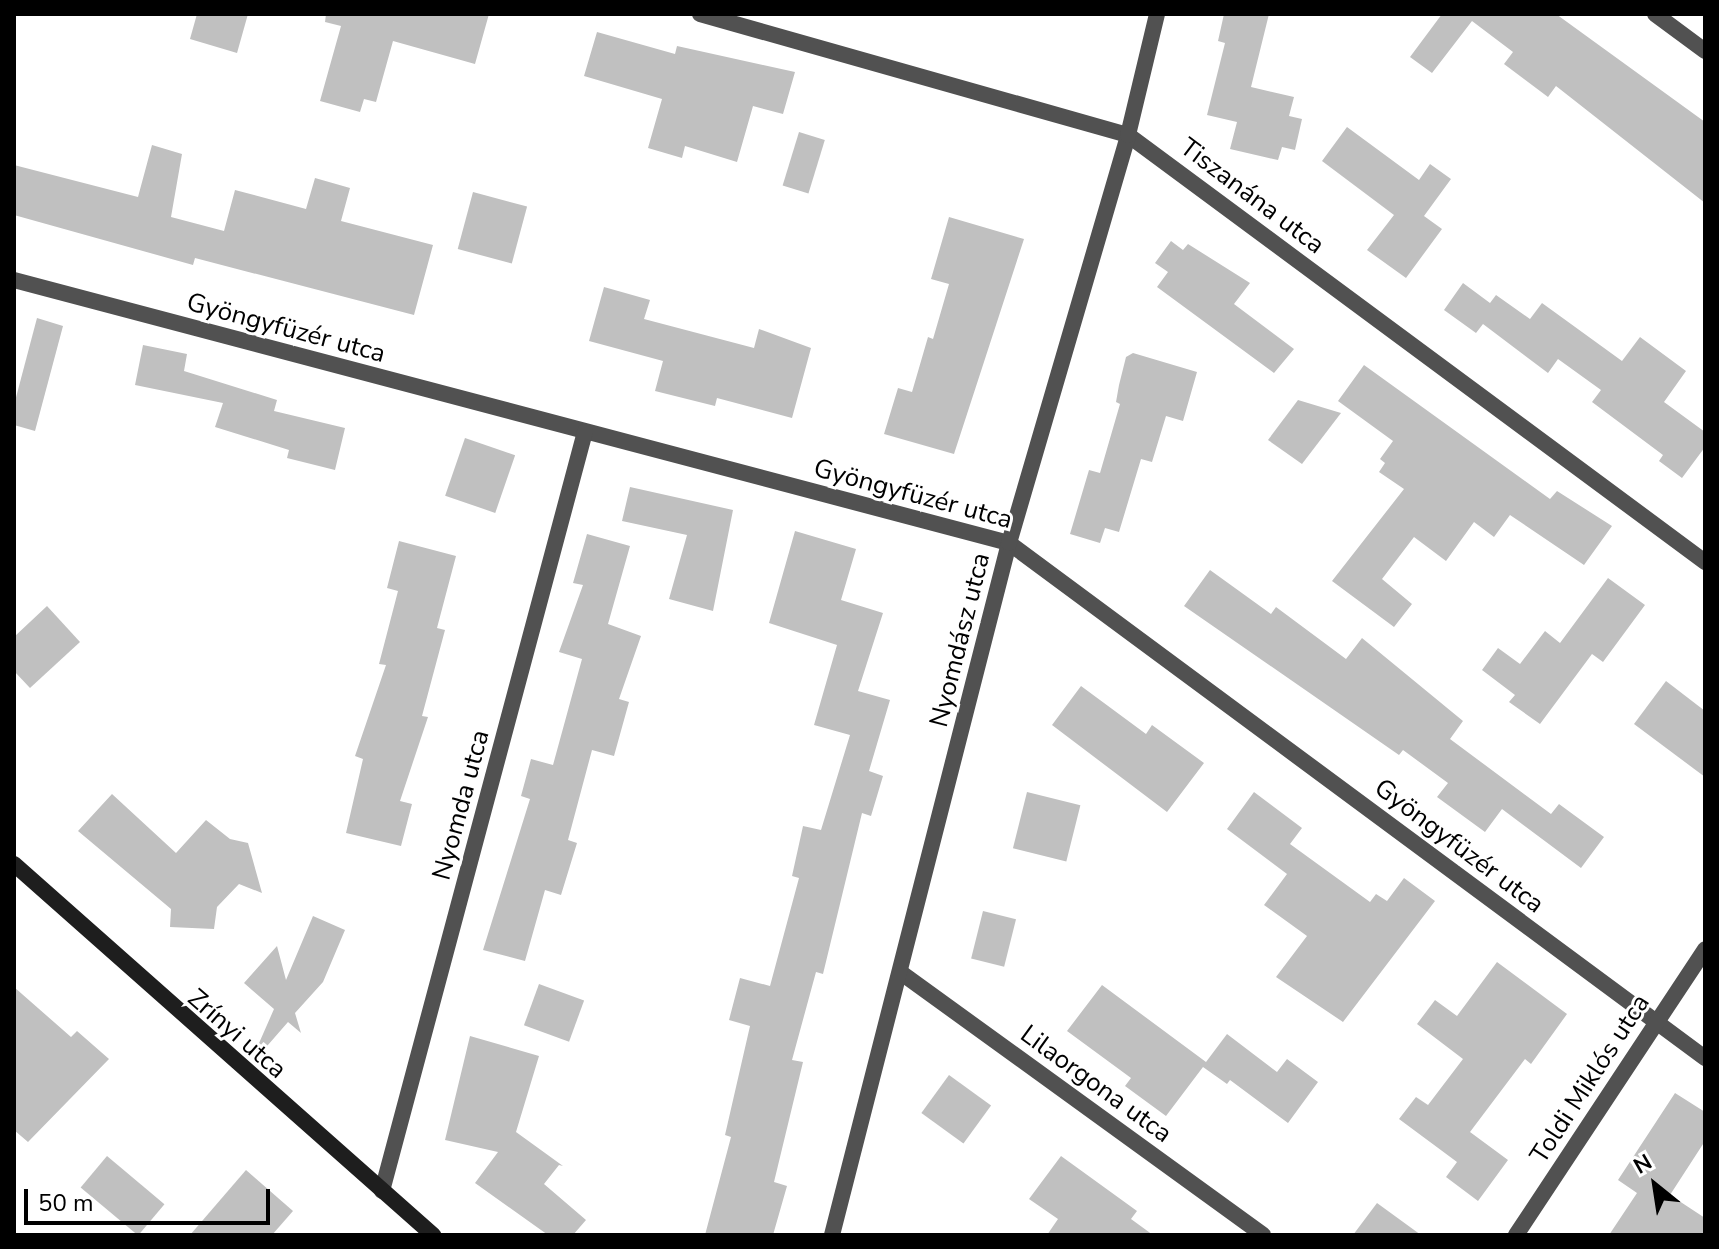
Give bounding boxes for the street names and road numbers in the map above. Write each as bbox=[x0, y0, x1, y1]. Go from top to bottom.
street label: Tiszanána utca bbox=[1174, 132, 1330, 260]
street label: Gyöngyfüzér utca bbox=[183, 287, 389, 369]
street label: Gyöngyfüzér utca bbox=[810, 453, 1016, 535]
street label: Nyomdász utca bbox=[923, 550, 997, 730]
street label: Nyomda utca bbox=[426, 727, 496, 883]
street label: Gyöngyfüzér utca bbox=[1368, 772, 1550, 920]
street label: Zrínyi utca bbox=[181, 983, 293, 1085]
street label: Toldi Miklós utca bbox=[1524, 989, 1656, 1169]
street label: Lilaorgona utca bbox=[1014, 1019, 1178, 1149]

